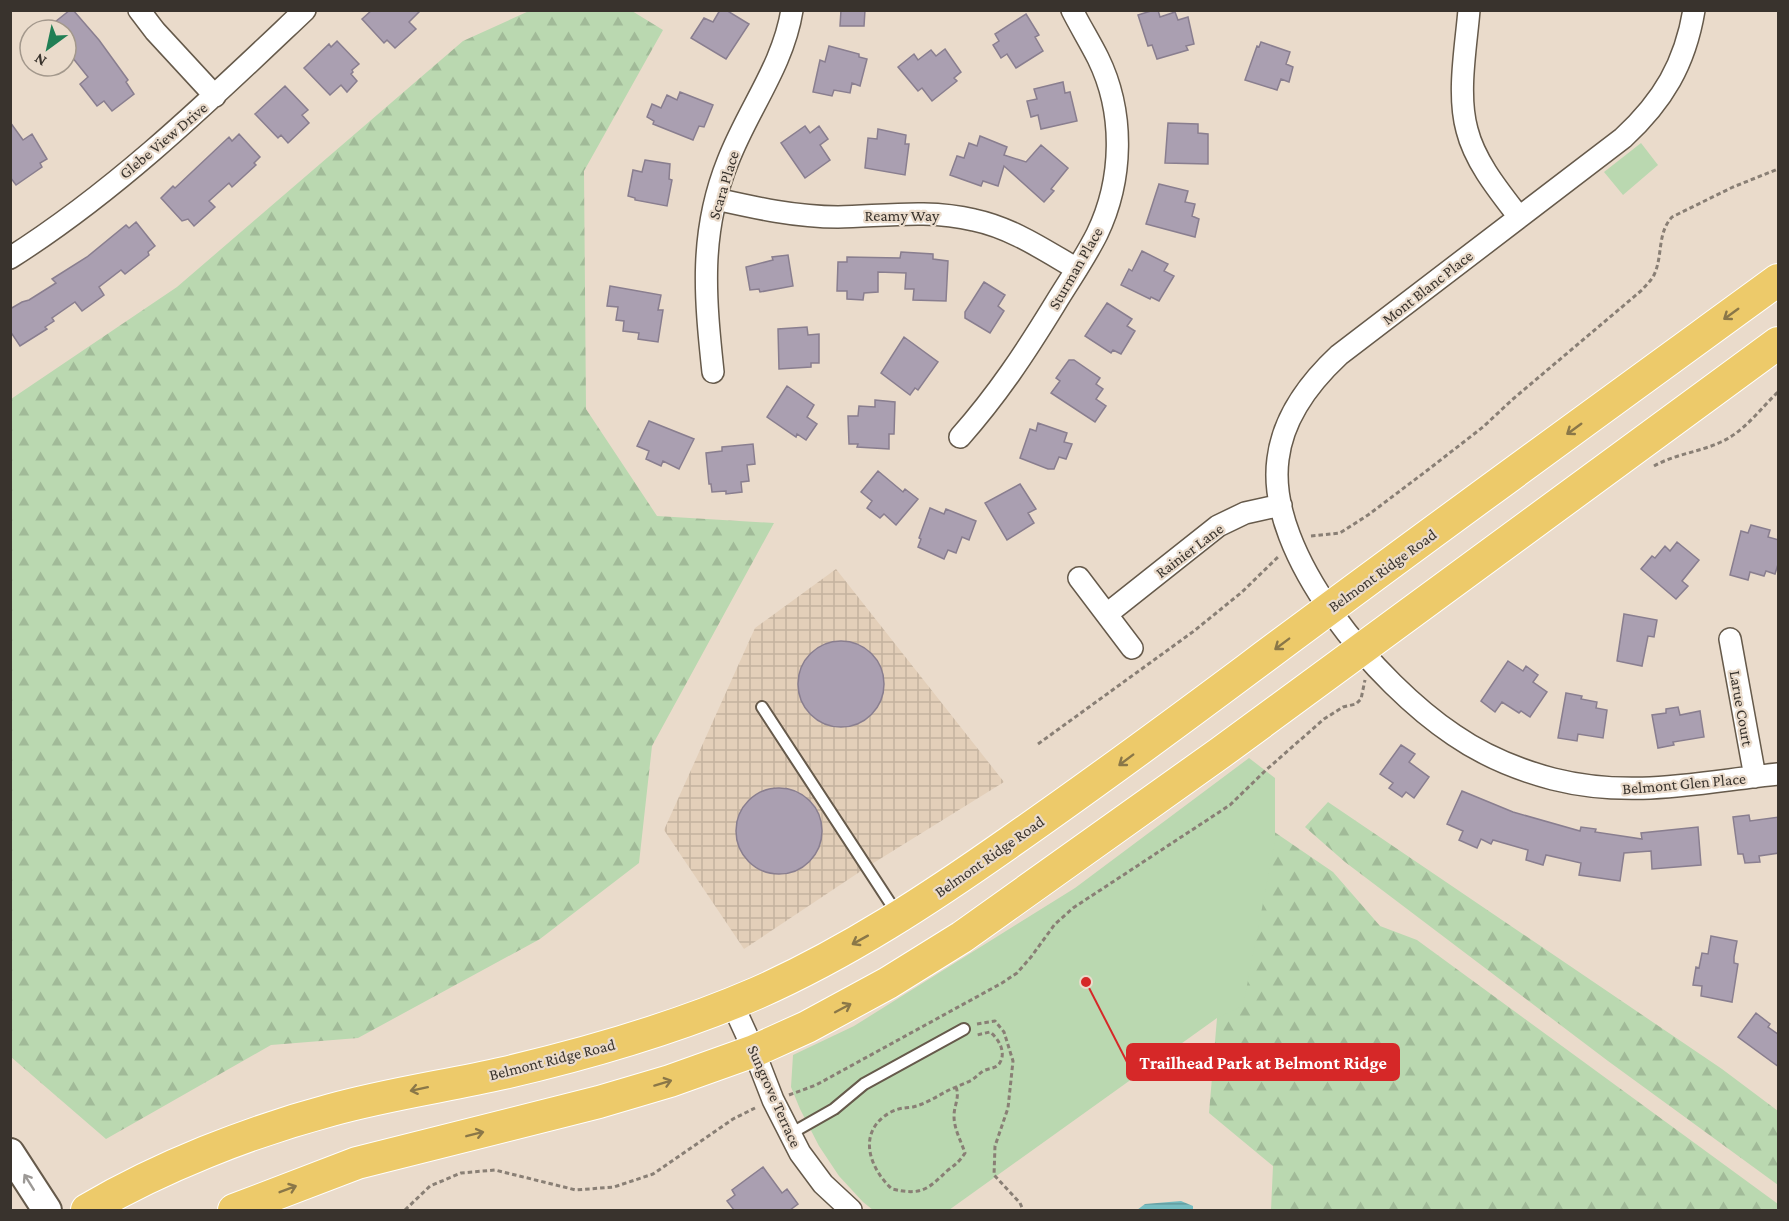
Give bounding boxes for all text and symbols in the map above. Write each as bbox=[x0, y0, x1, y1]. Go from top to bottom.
north arrow bbox=[18, 18, 78, 78]
text: N bbox=[31, 50, 49, 70]
street label: Glebe View Drive bbox=[116, 99, 211, 182]
street label: Scara Place bbox=[705, 149, 742, 221]
street label: Reamy Way bbox=[865, 207, 940, 225]
street label: Sturman Place bbox=[1045, 224, 1106, 312]
street label: Mont Blanc Place bbox=[1379, 247, 1476, 328]
one-way arrow bbox=[1724, 308, 1740, 321]
one-way arrow bbox=[1566, 423, 1582, 436]
street label: Rainier Lane bbox=[1152, 520, 1226, 581]
street label: Belmont Ridge Road bbox=[1325, 525, 1441, 616]
one-way arrow bbox=[1274, 637, 1290, 650]
street label: Larue Court bbox=[1727, 669, 1757, 748]
one-way arrow bbox=[1118, 754, 1134, 767]
street label: Belmont Glen Place bbox=[1622, 770, 1746, 797]
street label: Belmont Ridge Road bbox=[931, 812, 1048, 901]
one-way arrow bbox=[851, 935, 869, 946]
one-way arrow bbox=[833, 1002, 851, 1013]
street label: Belmont Ridge Road bbox=[487, 1035, 618, 1084]
street label: Sungrove Terrace bbox=[743, 1043, 805, 1150]
callout: Trailhead Park at Belmont Ridge bbox=[1127, 1044, 1399, 1080]
text: Trailhead Park at Belmont Ridge bbox=[1139, 1053, 1387, 1073]
one-way arrow bbox=[653, 1077, 672, 1088]
one-way arrow bbox=[410, 1084, 429, 1096]
one-way arrow bbox=[465, 1127, 484, 1139]
one-way arrow bbox=[22, 1174, 34, 1191]
one-way arrow bbox=[278, 1183, 297, 1194]

